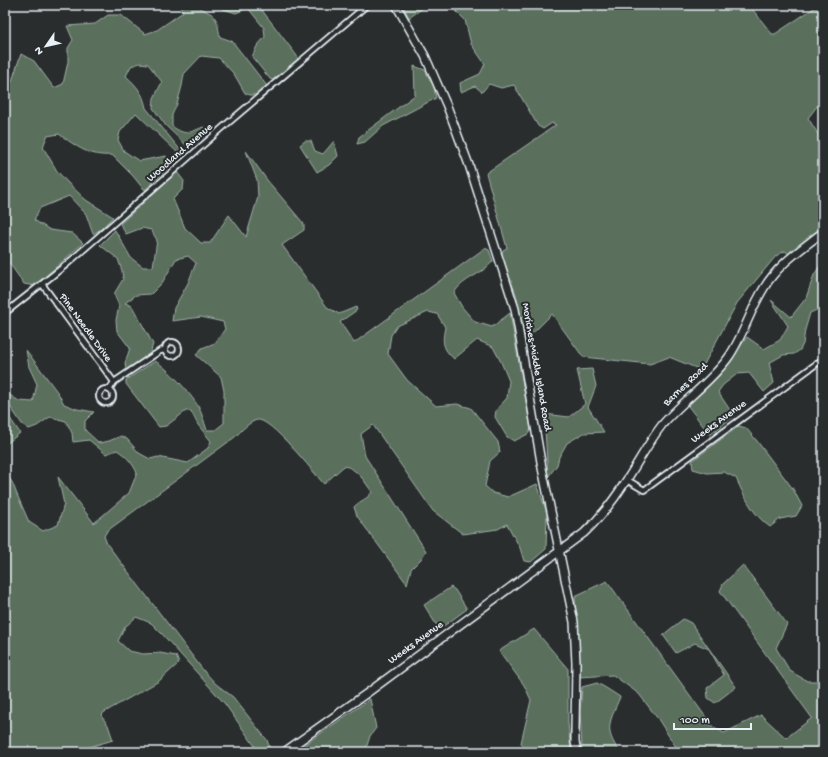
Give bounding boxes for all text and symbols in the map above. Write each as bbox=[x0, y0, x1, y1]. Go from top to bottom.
north arrow bbox=[26, 26, 66, 66]
text: N bbox=[32, 44, 46, 57]
street label: Woodland Avenue bbox=[145, 121, 216, 185]
street label: Pine Needle Drive bbox=[56, 291, 114, 365]
street label: Moriches-Middle Island Road bbox=[519, 302, 553, 433]
street label: Barnes Road bbox=[661, 360, 712, 410]
street label: Weeks Avenue bbox=[689, 398, 749, 446]
street label: Weeks Avenue bbox=[386, 619, 446, 667]
scale bar bbox=[674, 705, 751, 731]
text: 100 m bbox=[679, 714, 710, 728]

